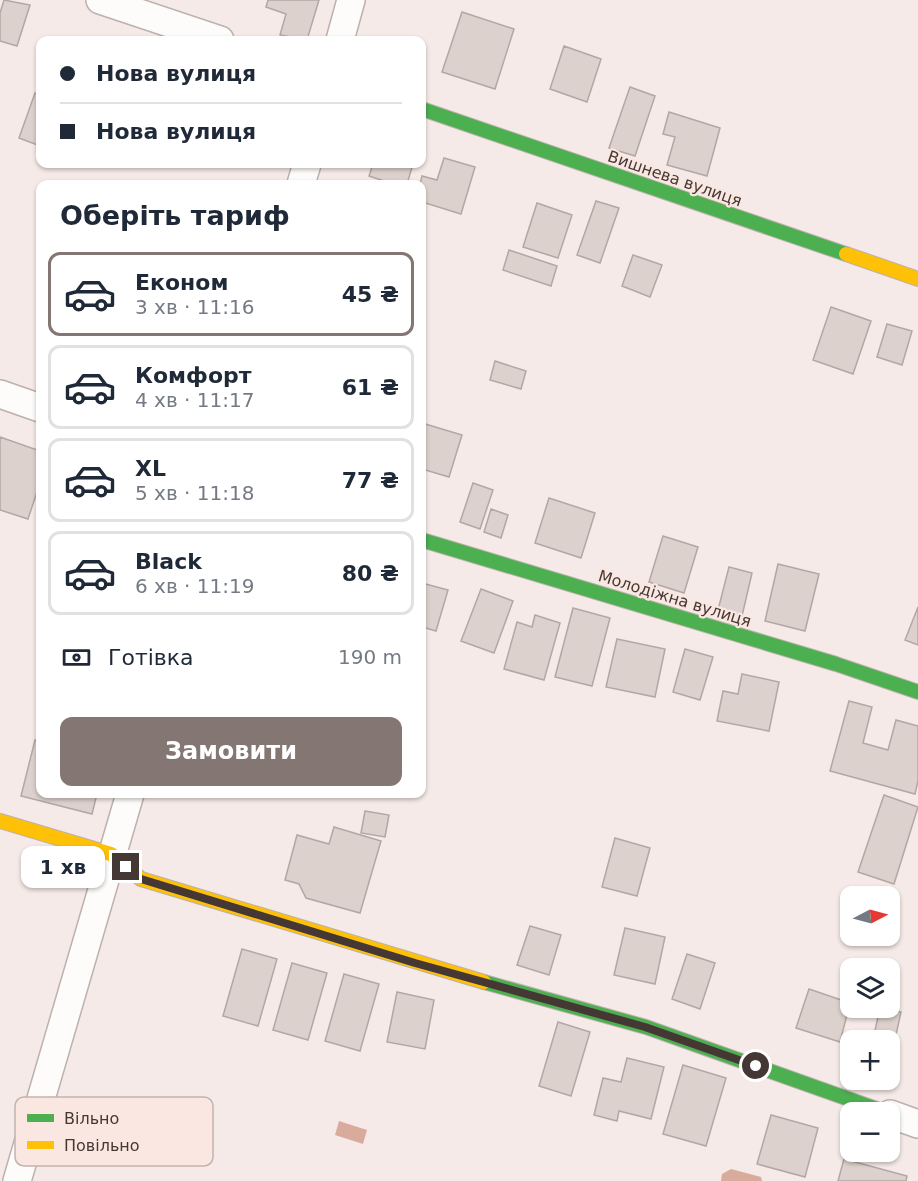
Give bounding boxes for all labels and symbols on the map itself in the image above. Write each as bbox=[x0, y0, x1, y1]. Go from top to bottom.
street label: Вишнева вулиця bbox=[605, 147, 744, 210]
street label: Молодіжна вулиця bbox=[596, 566, 754, 631]
callout: 1 хв bbox=[21, 846, 105, 888]
route end bbox=[112, 853, 139, 880]
north arrow bbox=[840, 886, 900, 946]
route start bbox=[742, 1052, 769, 1079]
legend bbox=[15, 1097, 213, 1166]
text: Вільно bbox=[64, 1109, 119, 1128]
text: Повільно bbox=[64, 1136, 140, 1155]

